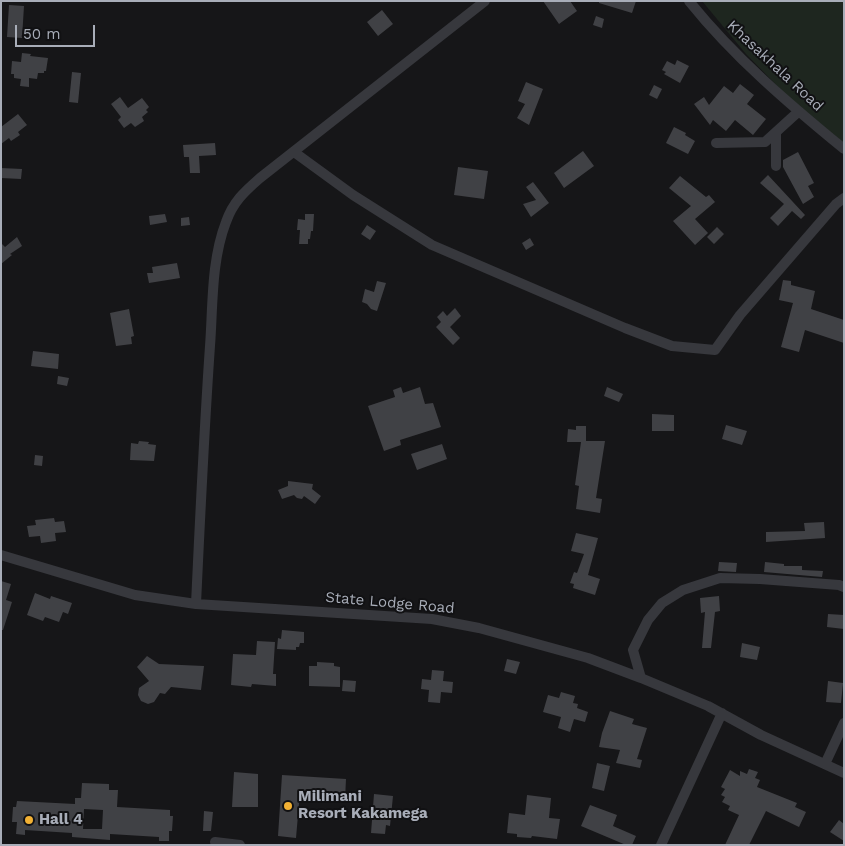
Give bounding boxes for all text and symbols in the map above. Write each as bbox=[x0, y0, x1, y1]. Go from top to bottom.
scale bar bbox=[18, 15, 98, 47]
street label: Khasakhala Road bbox=[723, 17, 827, 115]
text: 50 m bbox=[23, 25, 60, 43]
street label: State Lodge Road bbox=[325, 588, 455, 618]
place label: Milimani Resort Kakamega bbox=[298, 788, 428, 823]
marker: Milimani Resort Kakamega bbox=[282, 800, 294, 812]
place label: Hall 4 bbox=[39, 811, 83, 829]
marker: Hall 4 bbox=[23, 814, 35, 826]

